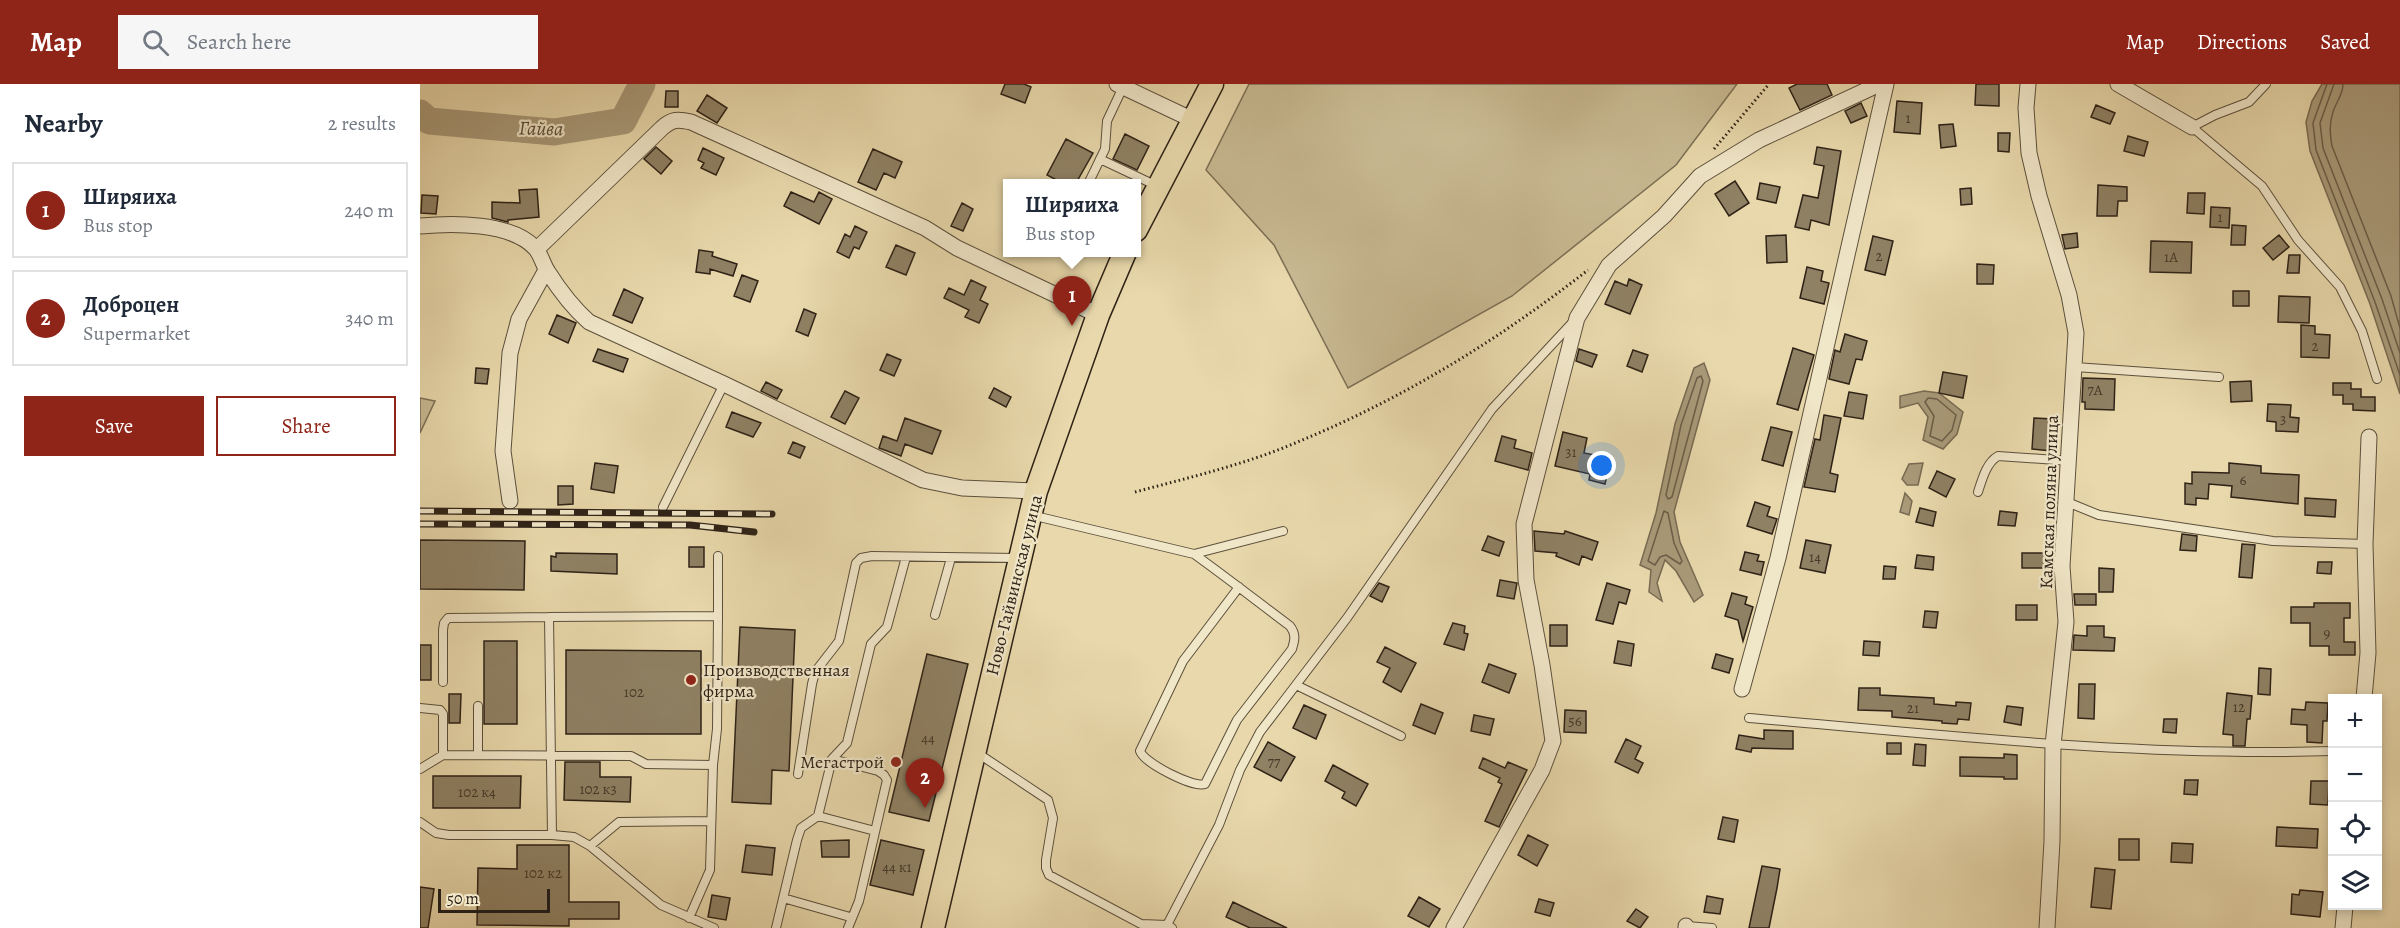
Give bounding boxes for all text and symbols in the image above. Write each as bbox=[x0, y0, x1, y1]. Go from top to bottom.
search box bbox=[118, 15, 538, 69]
text: Map bbox=[30, 23, 82, 61]
icon: search bbox=[139, 26, 172, 59]
text: Search here bbox=[187, 27, 291, 57]
text: Map bbox=[2126, 28, 2164, 56]
text: Directions bbox=[2197, 28, 2287, 56]
text: Saved bbox=[2320, 28, 2370, 56]
text: Nearby bbox=[24, 106, 103, 141]
house number: 1 bbox=[1905, 108, 1911, 128]
text: 2 results bbox=[328, 110, 396, 137]
water label: Гайва bbox=[518, 115, 564, 142]
popup bbox=[1003, 179, 1141, 257]
text: Ширяиха bbox=[83, 182, 177, 212]
text: Ширяиха bbox=[1025, 190, 1119, 220]
text: 1 bbox=[42, 197, 49, 224]
text: 240 m bbox=[344, 197, 394, 224]
house number: 1 bbox=[2217, 207, 2223, 227]
text: Bus stop bbox=[83, 212, 153, 239]
text: Bus stop bbox=[1025, 220, 1095, 247]
house number: 2 bbox=[1875, 246, 1883, 266]
house number: 1А bbox=[2164, 247, 2178, 267]
pin: 1 bbox=[1052, 276, 1092, 326]
text: Доброцен bbox=[83, 290, 179, 320]
text: 2 bbox=[41, 305, 50, 332]
text: 340 m bbox=[345, 305, 394, 332]
text: Supermarket bbox=[83, 320, 190, 347]
house number: 2 bbox=[2311, 336, 2319, 356]
house number: 7А bbox=[2087, 380, 2103, 400]
button: Save bbox=[24, 396, 204, 456]
button: Share bbox=[216, 396, 396, 456]
house number: 3 bbox=[2280, 409, 2286, 429]
street label: Камская поляна улица bbox=[2034, 414, 2064, 589]
house number: 31 bbox=[1565, 442, 1577, 462]
your location bbox=[1587, 451, 1616, 480]
house number: 6 bbox=[2240, 470, 2247, 490]
street label: Ново-Гайвинская улица bbox=[980, 491, 1048, 678]
house number: 14 bbox=[1809, 547, 1821, 567]
house number: 9 bbox=[2324, 623, 2331, 643]
place label: Производственная фирма bbox=[703, 658, 850, 703]
marker: Производственная фирма bbox=[684, 673, 698, 687]
house number: 102 bbox=[624, 682, 644, 702]
map controls bbox=[2328, 694, 2382, 910]
button: + bbox=[2328, 694, 2382, 748]
house number: 12 bbox=[2233, 697, 2245, 717]
house number: 21 bbox=[1907, 698, 1919, 718]
house number: 56 bbox=[1568, 711, 1582, 731]
house number: 44 bbox=[921, 728, 935, 748]
button: − bbox=[2328, 748, 2382, 802]
place label: Мегастрой bbox=[800, 750, 884, 774]
house number: 77 bbox=[1268, 752, 1281, 772]
marker: Мегастрой bbox=[889, 755, 903, 769]
pin: 2 bbox=[906, 758, 944, 808]
house number: 102 к3 bbox=[579, 779, 617, 799]
house number: 102 к4 bbox=[458, 782, 496, 802]
button: locate bbox=[2328, 802, 2382, 856]
button: layers bbox=[2328, 856, 2382, 910]
house number: 44 к1 bbox=[882, 857, 912, 877]
house number: 102 к2 bbox=[524, 863, 562, 883]
scale bar bbox=[438, 886, 550, 914]
text: 50 m bbox=[447, 888, 479, 910]

